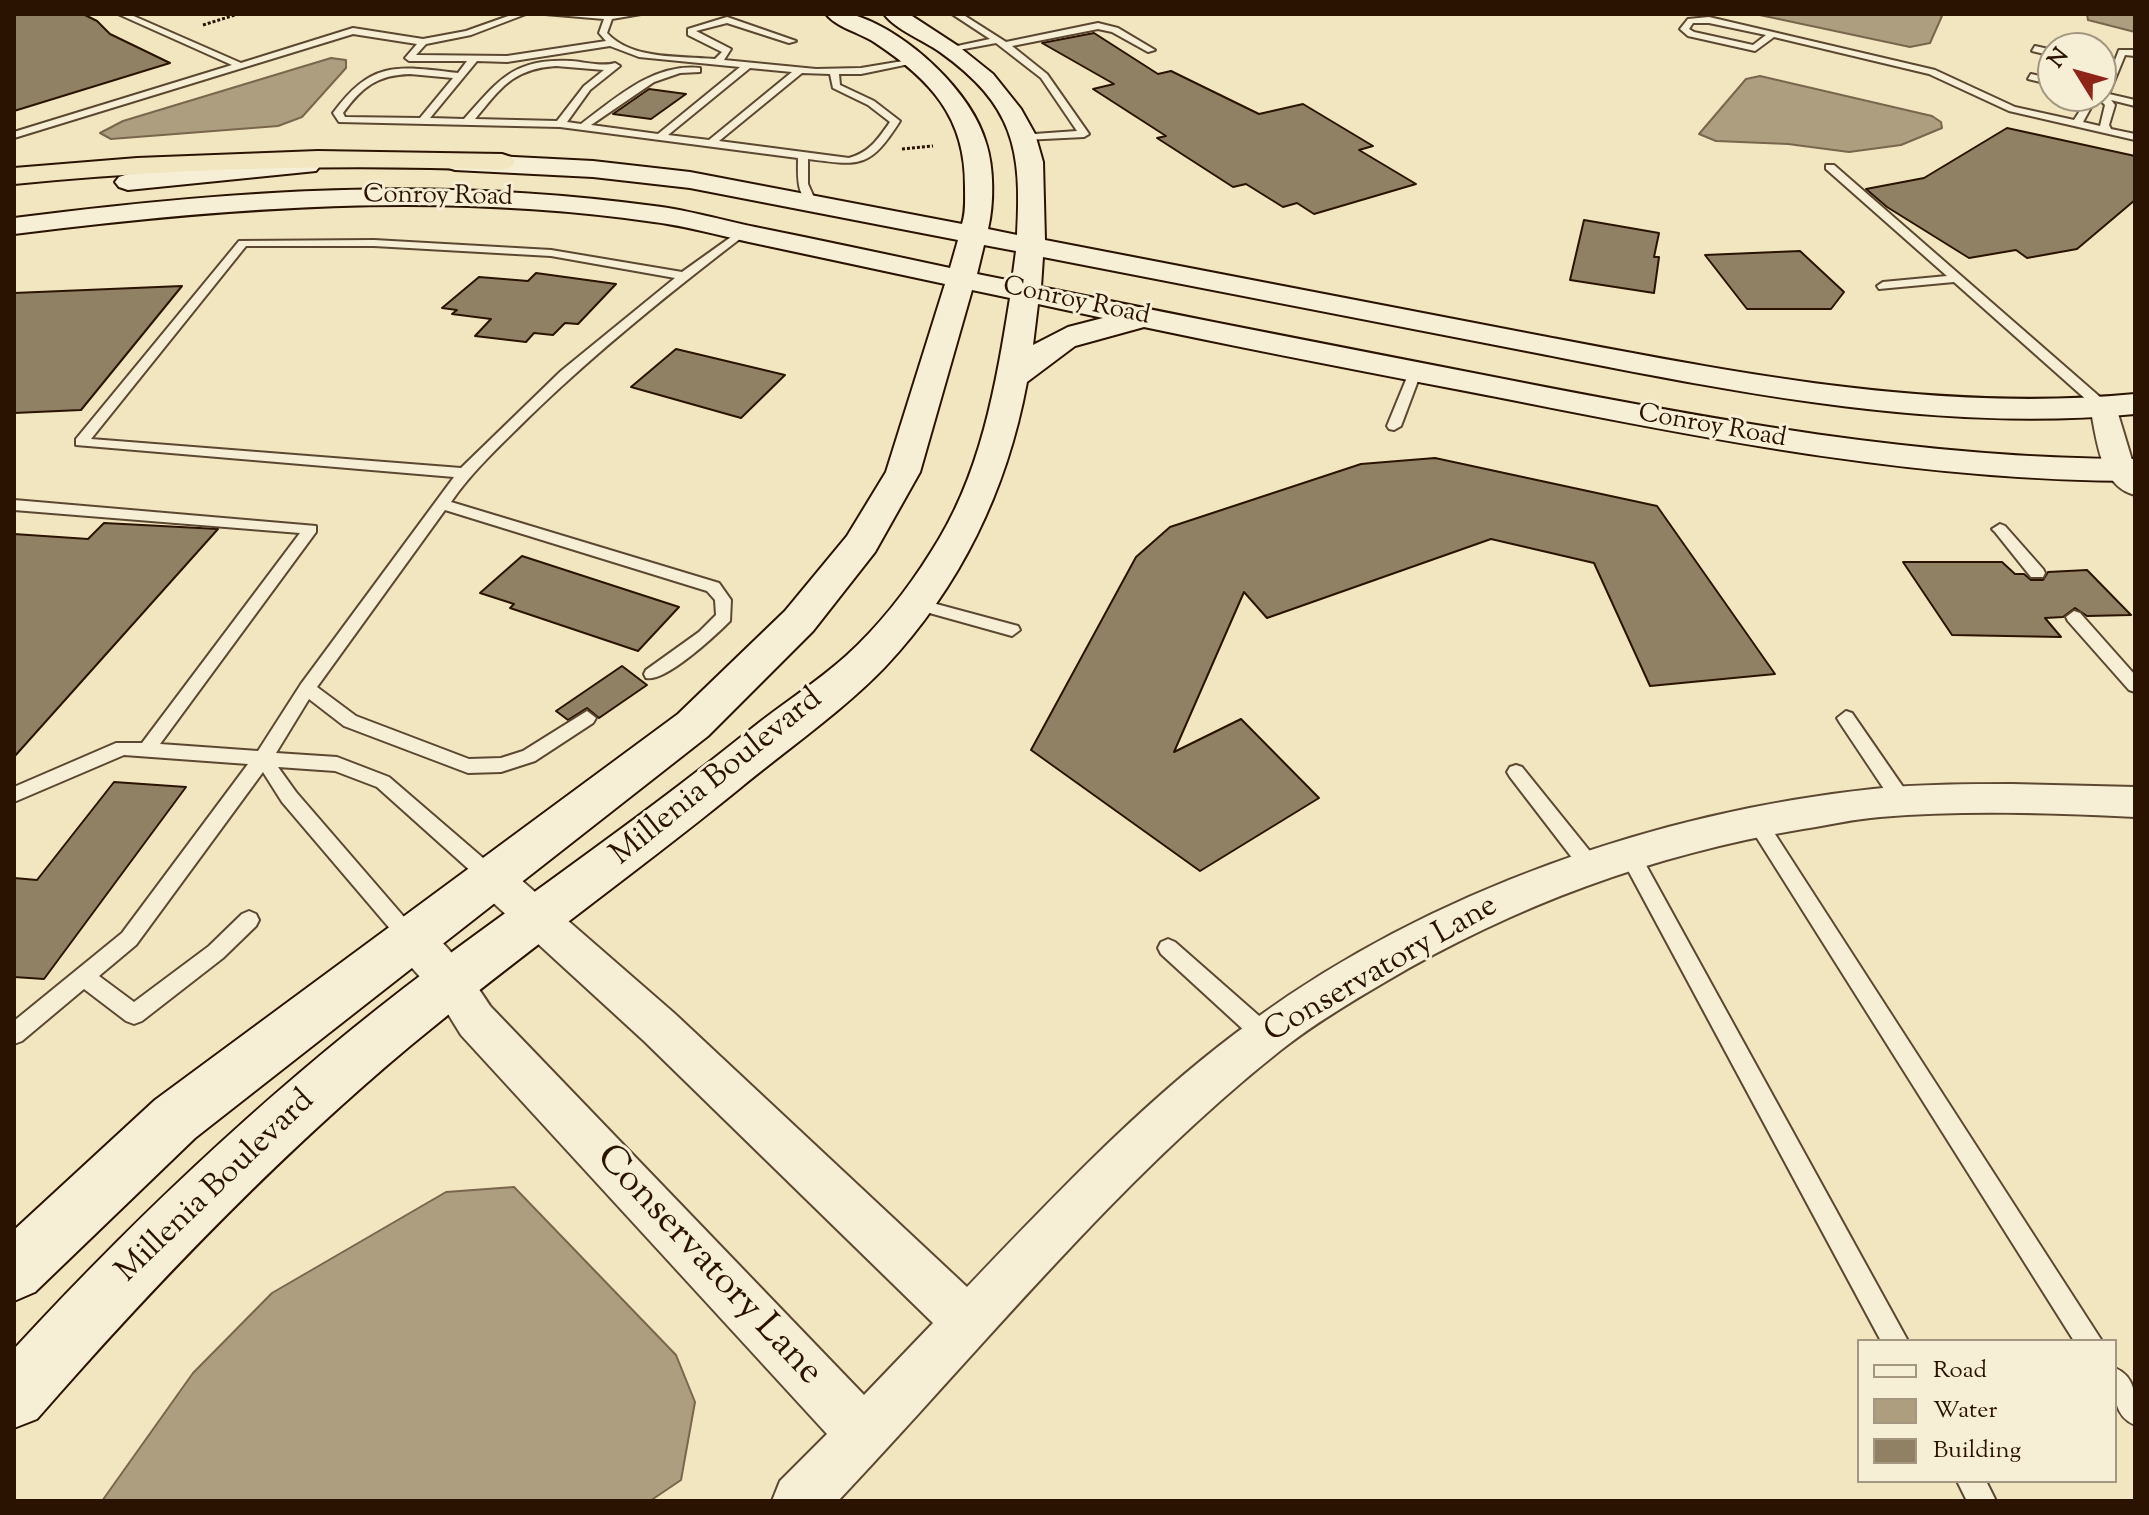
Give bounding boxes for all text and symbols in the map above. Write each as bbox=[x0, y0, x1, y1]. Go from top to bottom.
north arrow bbox=[2037, 32, 2117, 112]
text: N bbox=[2041, 42, 2077, 75]
street label: Conroy Road bbox=[363, 181, 513, 215]
street label: Conroy Road bbox=[1000, 272, 1152, 334]
street label: Conroy Road bbox=[1636, 400, 1788, 456]
street label: Millenia Boulevard bbox=[605, 682, 831, 876]
street label: Conservatory Lane bbox=[1259, 889, 1505, 1053]
street label: Millenia Boulevard bbox=[110, 1084, 324, 1292]
street label: Conservatory Lane bbox=[584, 1137, 830, 1397]
legend bbox=[1857, 1339, 2117, 1483]
text: Road bbox=[1933, 1354, 1987, 1388]
text: Water bbox=[1933, 1394, 1997, 1428]
text: Building bbox=[1933, 1434, 2021, 1468]

